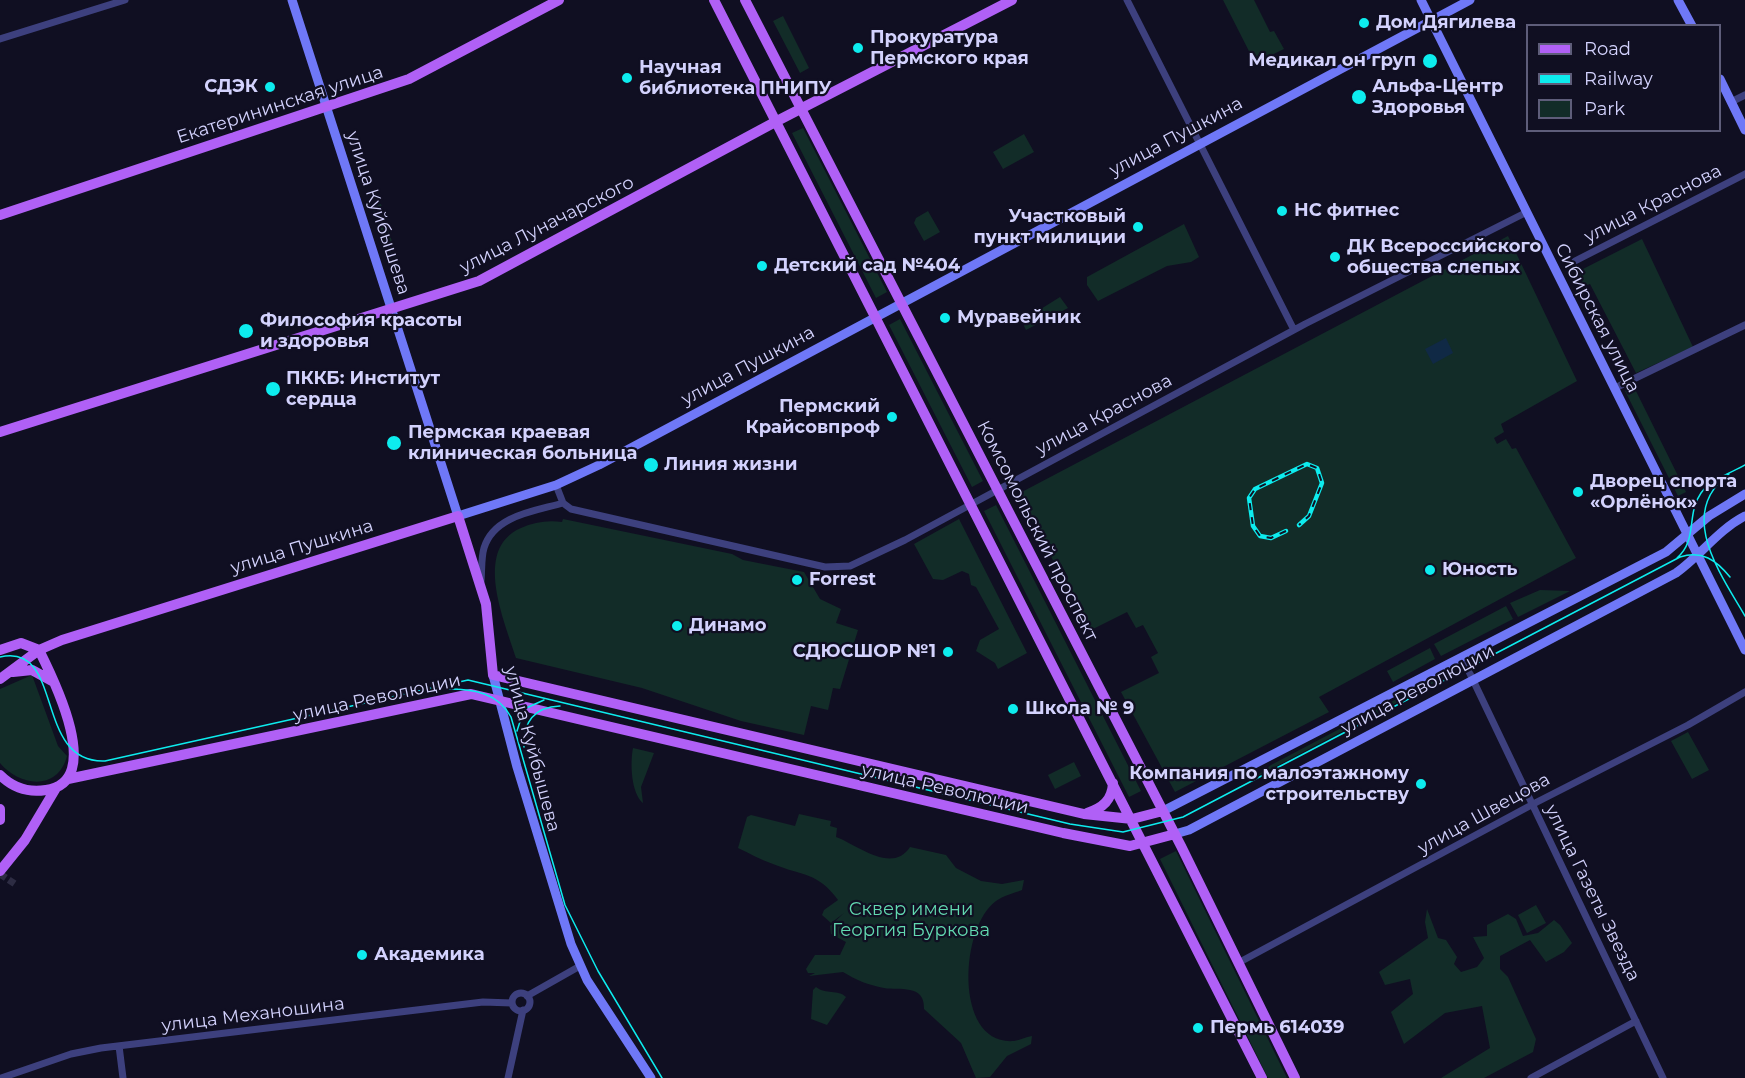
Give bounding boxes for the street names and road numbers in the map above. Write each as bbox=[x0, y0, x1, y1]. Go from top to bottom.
street label: Екатерининская улица bbox=[174, 61, 386, 149]
street label: улица Пушкина bbox=[1106, 93, 1246, 181]
street label: улица Куйбышева bbox=[341, 128, 415, 298]
street label: улица Краснова bbox=[1581, 160, 1725, 248]
street label: улица Луначарского bbox=[456, 172, 638, 278]
street label: Сибирская улица bbox=[1550, 240, 1644, 396]
street label: улица Пушкина bbox=[678, 322, 818, 410]
street label: улица Краснова bbox=[1032, 370, 1176, 460]
street label: Комсомольский проспект bbox=[972, 417, 1102, 645]
street label: улица Пушкина bbox=[228, 515, 376, 579]
street label: улица Революции bbox=[1337, 640, 1499, 740]
street label: улица Куйбышева bbox=[499, 664, 565, 834]
street label: улица Революции bbox=[291, 670, 463, 726]
street label: улица Революции bbox=[859, 759, 1031, 819]
street label: улица Швецова bbox=[1414, 769, 1554, 859]
street label: улица Газеты Звезда bbox=[1540, 801, 1644, 985]
street label: улица Механошина bbox=[160, 993, 346, 1037]

